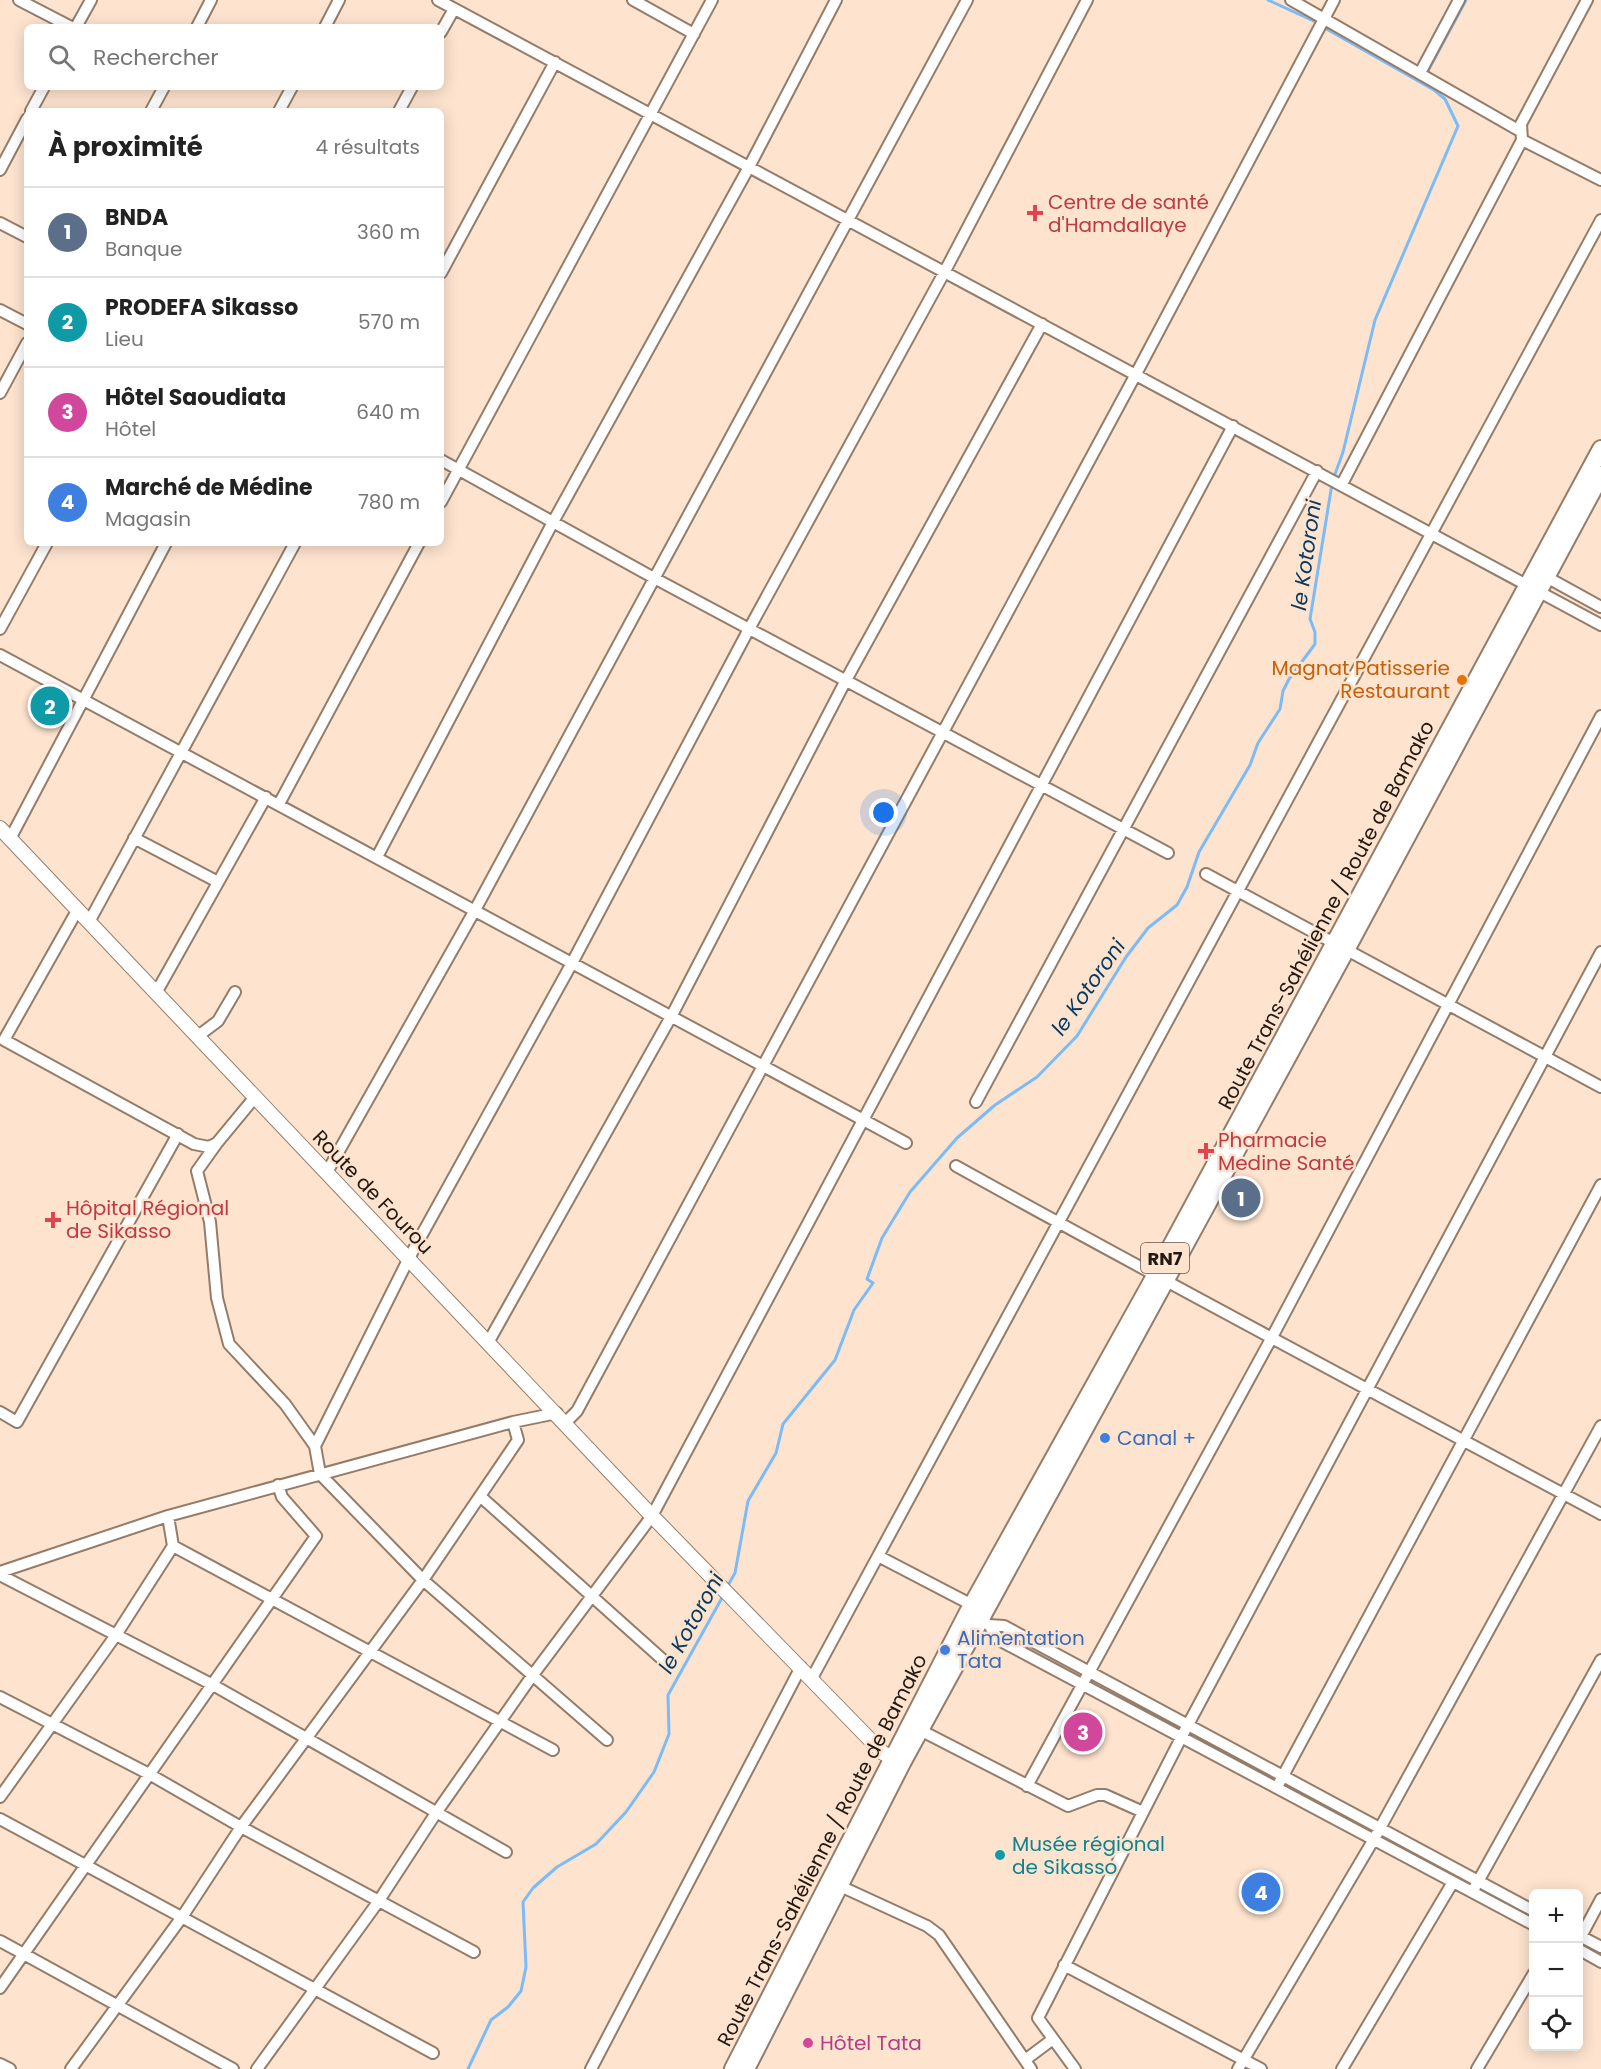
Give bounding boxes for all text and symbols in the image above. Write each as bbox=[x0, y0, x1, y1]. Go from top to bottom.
search box bbox=[24, 24, 444, 90]
icon: search bbox=[45, 41, 78, 74]
text: Rechercher bbox=[93, 42, 219, 73]
text: À proximité bbox=[48, 129, 203, 165]
text: 4 résultats bbox=[316, 133, 420, 161]
place label: Centre de santé d'Hamdallaye bbox=[1048, 188, 1209, 239]
text: BNDA bbox=[105, 202, 168, 233]
marker: Centre de santé d'Hamdallaye bbox=[1026, 204, 1044, 222]
text: 1 bbox=[64, 218, 71, 246]
text: 360 m bbox=[357, 218, 420, 246]
text: Banque bbox=[105, 235, 182, 263]
text: PRODEFA Sikasso bbox=[105, 292, 298, 323]
text: 2 bbox=[62, 308, 73, 336]
text: 570 m bbox=[358, 308, 420, 336]
text: Lieu bbox=[105, 325, 144, 353]
text: Hôtel Saoudiata bbox=[105, 382, 286, 413]
text: 3 bbox=[61, 398, 74, 426]
text: 640 m bbox=[356, 398, 420, 426]
text: Hôtel bbox=[105, 415, 156, 443]
text: Marché de Médine bbox=[105, 472, 313, 503]
text: 4 bbox=[61, 488, 74, 516]
text: 780 m bbox=[358, 488, 420, 516]
water label: le Kotoroni bbox=[1284, 497, 1328, 612]
text: Magasin bbox=[105, 505, 191, 533]
place label: Magnat Patisserie Restaurant bbox=[1271, 654, 1450, 705]
marker: Magnat Patisserie Restaurant bbox=[1455, 673, 1469, 687]
pin: 2 bbox=[31, 684, 70, 728]
street label: Route Trans-Sahélienne / Route de Bamako bbox=[1211, 716, 1441, 1114]
your location bbox=[869, 798, 898, 827]
water label: le Kotoroni bbox=[1044, 932, 1132, 1041]
street label: Route de Fourou bbox=[306, 1124, 440, 1260]
place label: Pharmacie Medine Santé bbox=[1218, 1126, 1354, 1177]
marker: Pharmacie Medine Santé bbox=[1199, 1144, 1213, 1158]
pin: 1 bbox=[1222, 1176, 1260, 1220]
place label: Hôpital Régional de Sikasso bbox=[66, 1194, 229, 1245]
marker: Hôpital Régional de Sikasso bbox=[44, 1211, 62, 1229]
road number: RN7 bbox=[1141, 1243, 1189, 1273]
place label: Canal + bbox=[1117, 1424, 1196, 1452]
marker: Canal + bbox=[1098, 1431, 1112, 1445]
water label: le Kotoroni bbox=[651, 1567, 731, 1679]
place label: Alimentation Tata bbox=[957, 1624, 1085, 1675]
marker: Alimentation Tata bbox=[938, 1643, 952, 1657]
street label: Route Trans-Sahélienne / Route de Bamako bbox=[710, 1649, 934, 2051]
pin: 3 bbox=[1064, 1710, 1102, 1754]
place label: Musée régional de Sikasso bbox=[1012, 1830, 1165, 1881]
marker: Musée régional de Sikasso bbox=[993, 1848, 1007, 1862]
pin: 4 bbox=[1242, 1870, 1280, 1914]
map controls bbox=[1529, 1889, 1583, 2051]
button: + bbox=[1529, 1889, 1583, 1943]
button: − bbox=[1529, 1943, 1583, 1997]
button: locate bbox=[1529, 1997, 1583, 2051]
place label: Hôtel Tata bbox=[820, 2029, 922, 2057]
marker: Hôtel Tata bbox=[801, 2036, 815, 2050]

